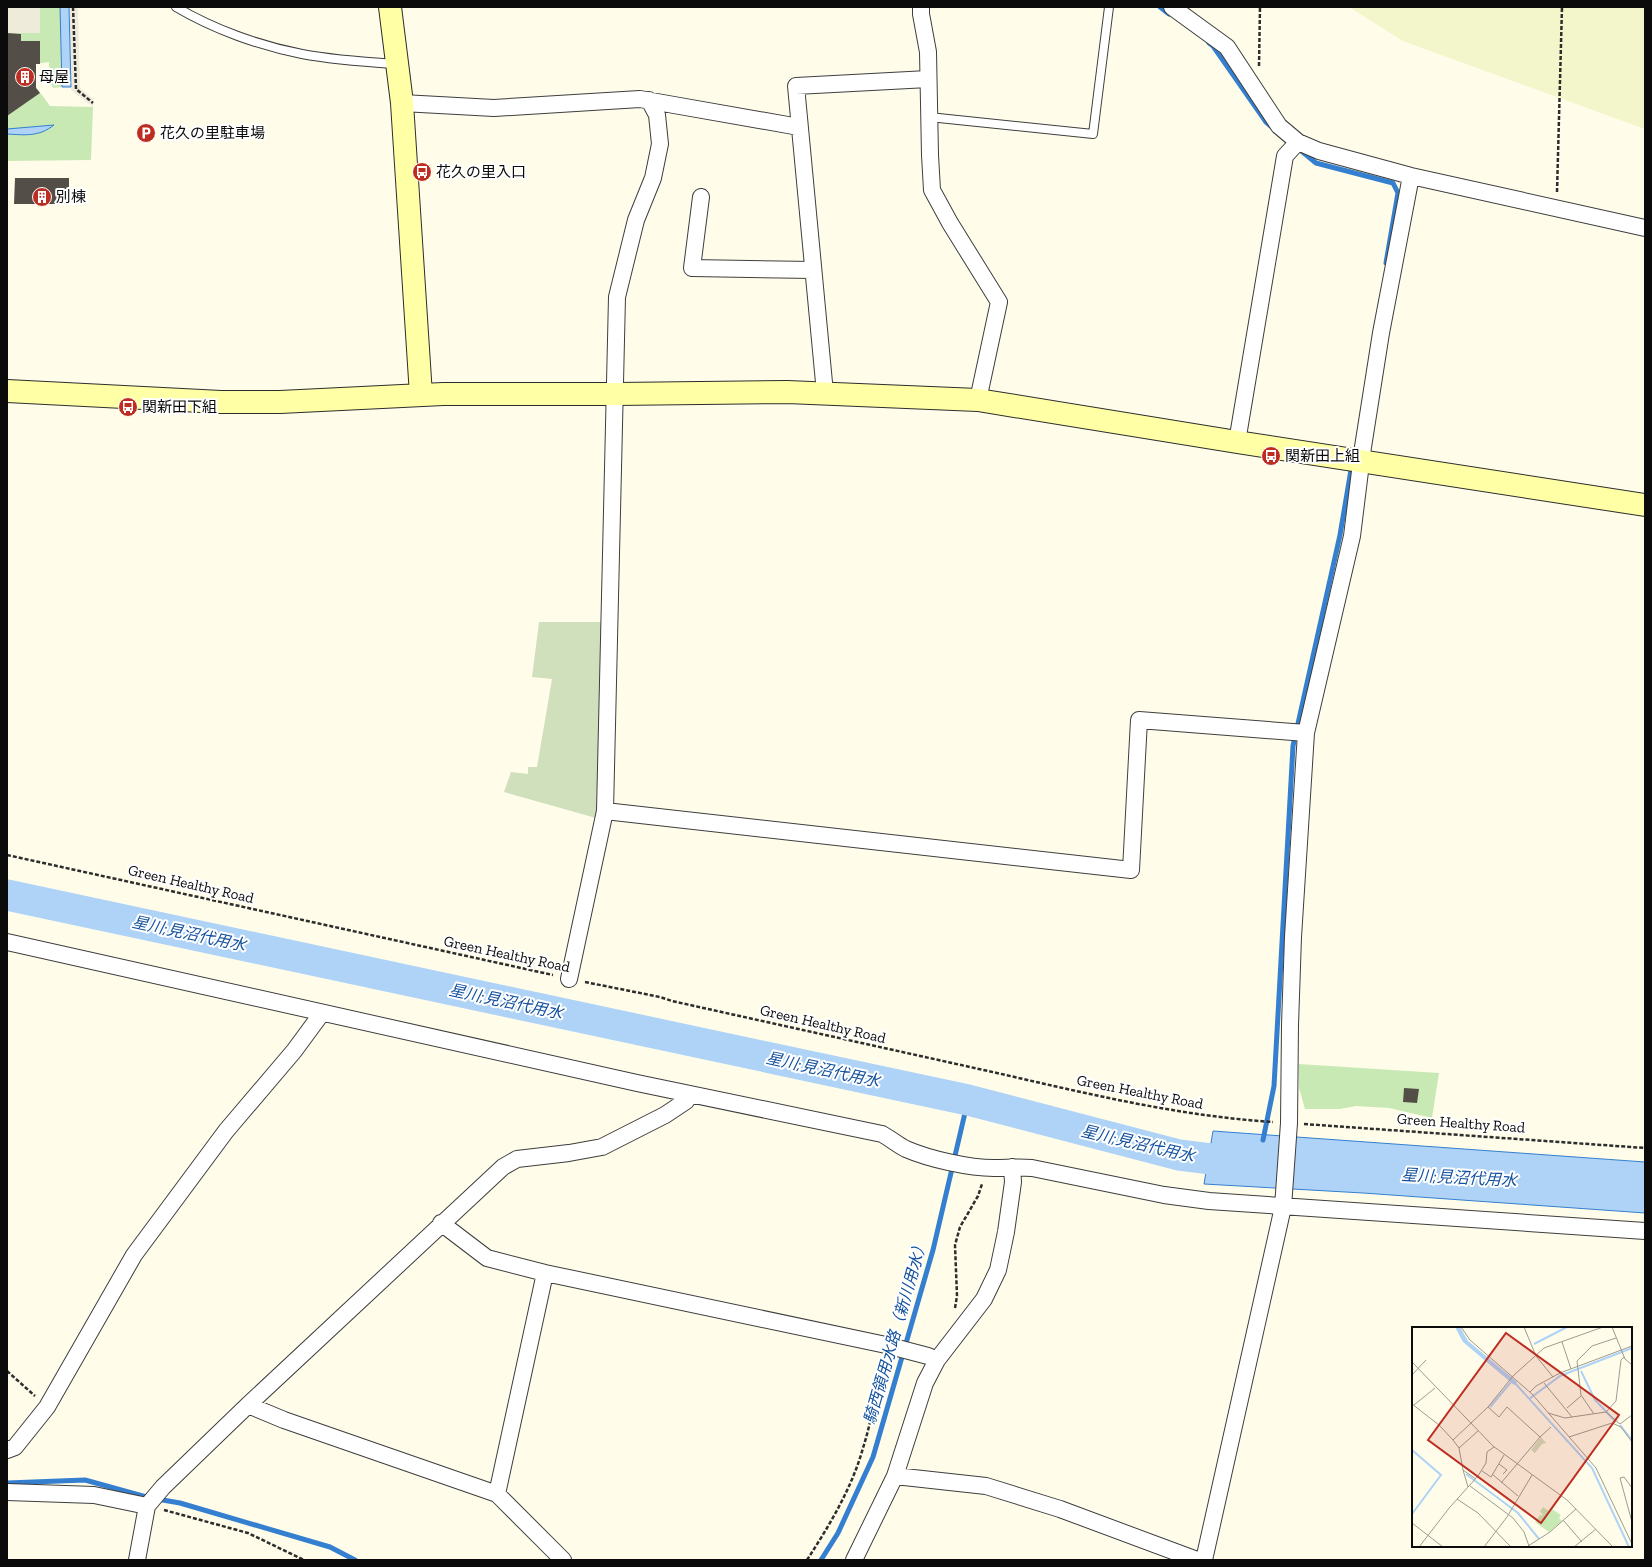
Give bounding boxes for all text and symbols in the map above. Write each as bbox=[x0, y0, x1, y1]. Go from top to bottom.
building icon: 母屋 bbox=[14, 66, 36, 88]
place label: 母屋 bbox=[39, 68, 69, 86]
parking icon: 花久の里駐車場 bbox=[135, 122, 157, 144]
place label: 花久の里駐車場 bbox=[160, 124, 265, 142]
bus stop icon: 花久の里入口 bbox=[411, 161, 433, 183]
place label: 花久の里入口 bbox=[436, 163, 526, 181]
building icon: 別棟 bbox=[31, 186, 53, 208]
place label: 別棟 bbox=[56, 188, 86, 206]
bus stop icon: 関新田下組 bbox=[117, 396, 139, 418]
place label: 関新田下組 bbox=[142, 398, 217, 416]
bus stop icon: 関新田上組 bbox=[1260, 445, 1282, 467]
place label: 関新田上組 bbox=[1285, 447, 1360, 465]
street label: Green Healthy Road bbox=[126, 861, 256, 907]
water label: 星川;見沼代用水 bbox=[130, 912, 249, 955]
street label: Green Healthy Road bbox=[442, 932, 573, 976]
water label: 星川;見沼代用水 bbox=[447, 980, 566, 1023]
street label: Green Healthy Road bbox=[758, 1001, 888, 1047]
water label: 星川;見沼代用水 bbox=[764, 1048, 883, 1091]
street label: Green Healthy Road bbox=[1075, 1071, 1206, 1113]
street label: Green Healthy Road bbox=[1396, 1110, 1527, 1137]
water label: 星川;見沼代用水 bbox=[1079, 1121, 1198, 1166]
water label: 星川;見沼代用水 bbox=[1401, 1165, 1519, 1190]
water label: 騎西領用水路（新川用水） bbox=[860, 1236, 931, 1426]
inset map bbox=[1412, 1327, 1632, 1547]

